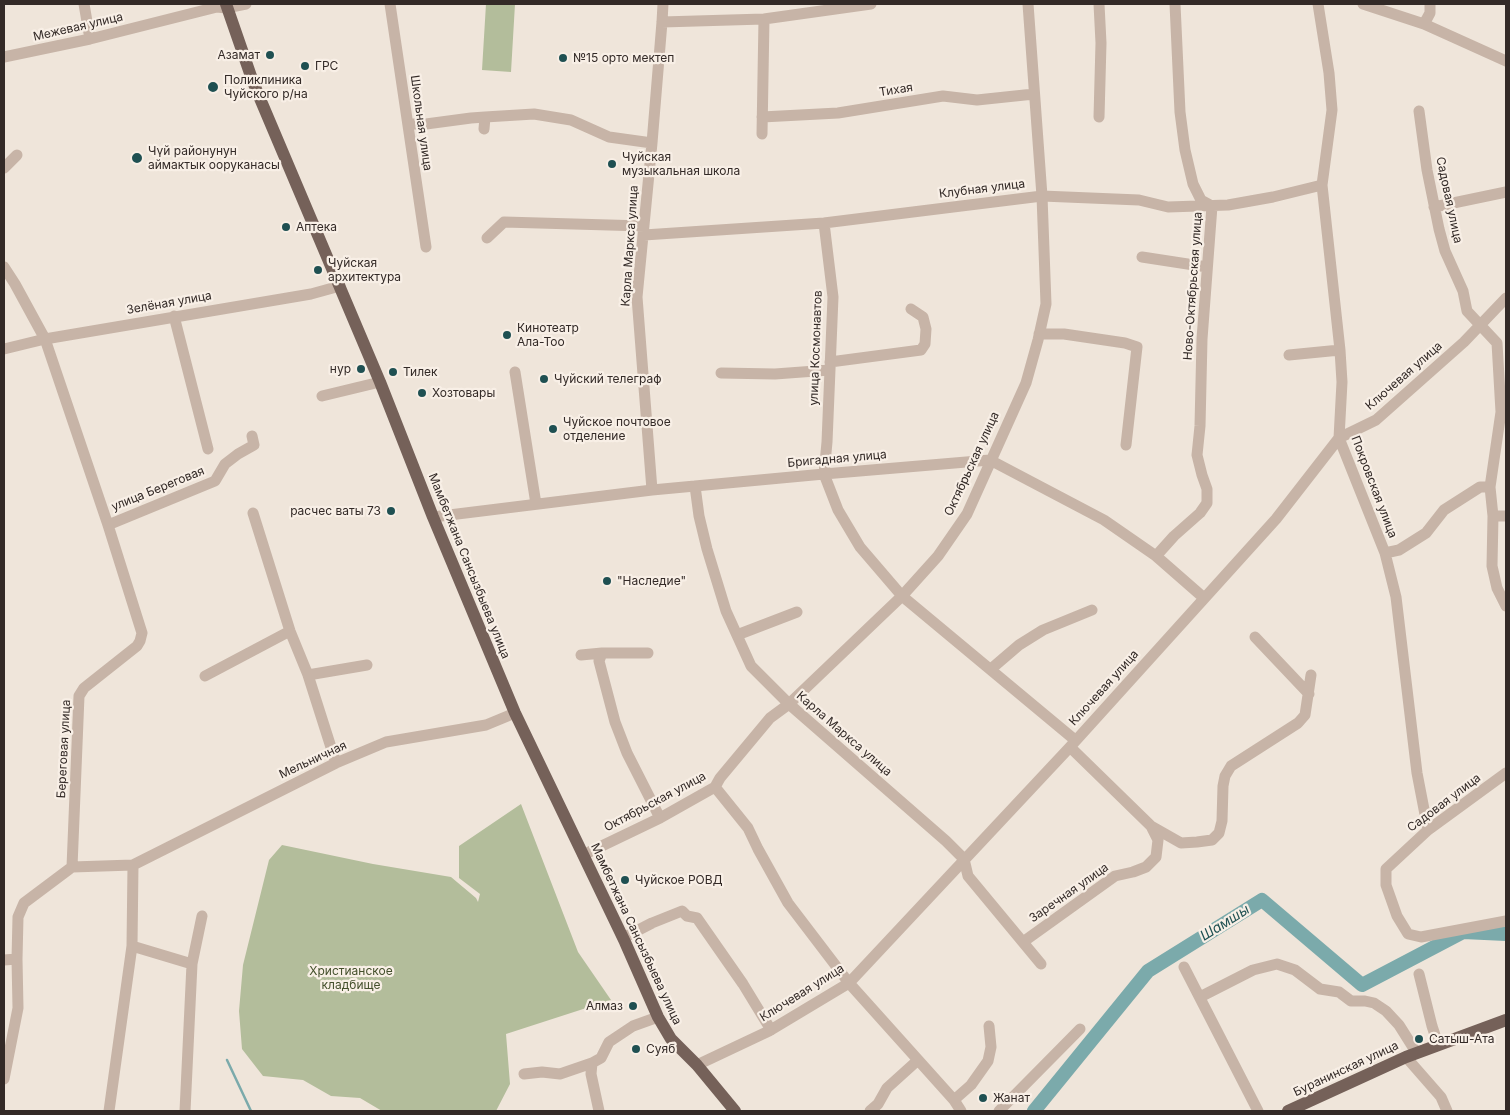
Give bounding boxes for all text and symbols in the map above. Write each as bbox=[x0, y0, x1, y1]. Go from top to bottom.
street label: Межевая улица bbox=[32, 10, 124, 44]
place label: Азамат bbox=[217, 48, 260, 62]
marker: Азамат bbox=[264, 49, 276, 61]
place label: №15 орто мектеп bbox=[573, 51, 674, 65]
marker: №15 орто мектеп bbox=[557, 52, 569, 64]
place label: ГРС bbox=[315, 59, 338, 73]
marker: ГРС bbox=[299, 60, 311, 72]
place label: Поликлиника Чуйского р/на bbox=[224, 73, 308, 101]
street label: Школьная улица bbox=[407, 74, 435, 172]
marker: Поликлиника Чуйского р/на bbox=[206, 80, 220, 94]
street label: Тихая bbox=[878, 80, 914, 100]
place label: Чүй районунун аймактык ооруканасы bbox=[148, 144, 280, 172]
place label: Чуйская музыкальная школа bbox=[622, 150, 740, 178]
marker: Чүй районунун аймактык ооруканасы bbox=[130, 151, 144, 165]
street label: Садовая улица bbox=[1433, 156, 1465, 244]
marker: Чуйская музыкальная школа bbox=[606, 158, 618, 170]
street label: Клубная улица bbox=[938, 177, 1026, 201]
street label: Карла Маркса улица bbox=[619, 185, 641, 307]
street label: Ново-Октябрьская улица bbox=[1181, 211, 1205, 361]
place label: Аптека bbox=[296, 220, 337, 234]
marker: Аптека bbox=[280, 221, 292, 233]
place label: Чуйская архитектура bbox=[328, 256, 401, 284]
marker: Чуйская архитектура bbox=[312, 264, 324, 276]
street label: Зелёная улица bbox=[125, 288, 213, 318]
street label: улица Космонавтов bbox=[807, 290, 825, 406]
place label: Кинотеатр Ала-Тоо bbox=[517, 321, 579, 349]
marker: Кинотеатр Ала-Тоо bbox=[501, 329, 513, 341]
street label: Ключевая улица bbox=[1363, 339, 1445, 413]
place label: нур bbox=[330, 362, 351, 376]
marker: нур bbox=[355, 363, 367, 375]
place label: Тилек bbox=[403, 365, 438, 379]
marker: Тилек bbox=[387, 366, 399, 378]
place label: Чуйский телеграф bbox=[554, 372, 661, 386]
marker: Чуйский телеграф bbox=[538, 373, 550, 385]
place label: Хозтовары bbox=[432, 386, 495, 400]
marker: Хозтовары bbox=[416, 387, 428, 399]
street label: Октябрьская улица bbox=[942, 410, 1002, 518]
place label: Чуйское почтовое отделение bbox=[563, 415, 671, 443]
marker: Чуйское почтовое отделение bbox=[547, 423, 559, 435]
street label: Покровская улица bbox=[1348, 434, 1400, 540]
street label: Бригадная улица bbox=[787, 447, 887, 471]
street label: улица Береговая bbox=[109, 464, 207, 514]
street label: Мамбетжана Сансызбыева улица bbox=[425, 471, 513, 661]
place label: расчес ваты 73 bbox=[290, 504, 381, 518]
marker: расчес ваты 73 bbox=[385, 505, 397, 517]
place label: "Наследие" bbox=[617, 574, 686, 588]
marker: "Наследие" bbox=[601, 575, 613, 587]
street label: Ключевая улица bbox=[1066, 647, 1142, 729]
street label: Карла Маркса улица bbox=[793, 689, 895, 779]
street label: Береговая улица bbox=[54, 699, 74, 799]
street label: Мельничная bbox=[277, 738, 349, 782]
street label: Октябрьская улица bbox=[602, 769, 708, 835]
street label: Садовая улица bbox=[1405, 771, 1483, 835]
street label: Мамбетжана Сансызбыева улица bbox=[588, 841, 684, 1027]
street label: Заречная улица bbox=[1027, 860, 1111, 926]
place label: Чуйское РОВД bbox=[635, 873, 722, 887]
marker: Чуйское РОВД bbox=[619, 874, 631, 886]
water label: Шамшы bbox=[1197, 901, 1253, 945]
street label: Ключевая улица bbox=[757, 961, 847, 1025]
park label: Христианское кладбище bbox=[309, 964, 393, 992]
place label: Алмаз bbox=[586, 999, 623, 1013]
marker: Алмаз bbox=[627, 1000, 639, 1012]
place label: Сатыш-Ата bbox=[1429, 1032, 1494, 1046]
marker: Сатыш-Ата bbox=[1413, 1033, 1425, 1045]
street label: Буранинская улица bbox=[1291, 1038, 1401, 1100]
place label: Суяб bbox=[646, 1042, 675, 1056]
marker: Суяб bbox=[630, 1043, 642, 1055]
place label: Жанат bbox=[993, 1091, 1030, 1105]
marker: Жанат bbox=[977, 1092, 989, 1104]

